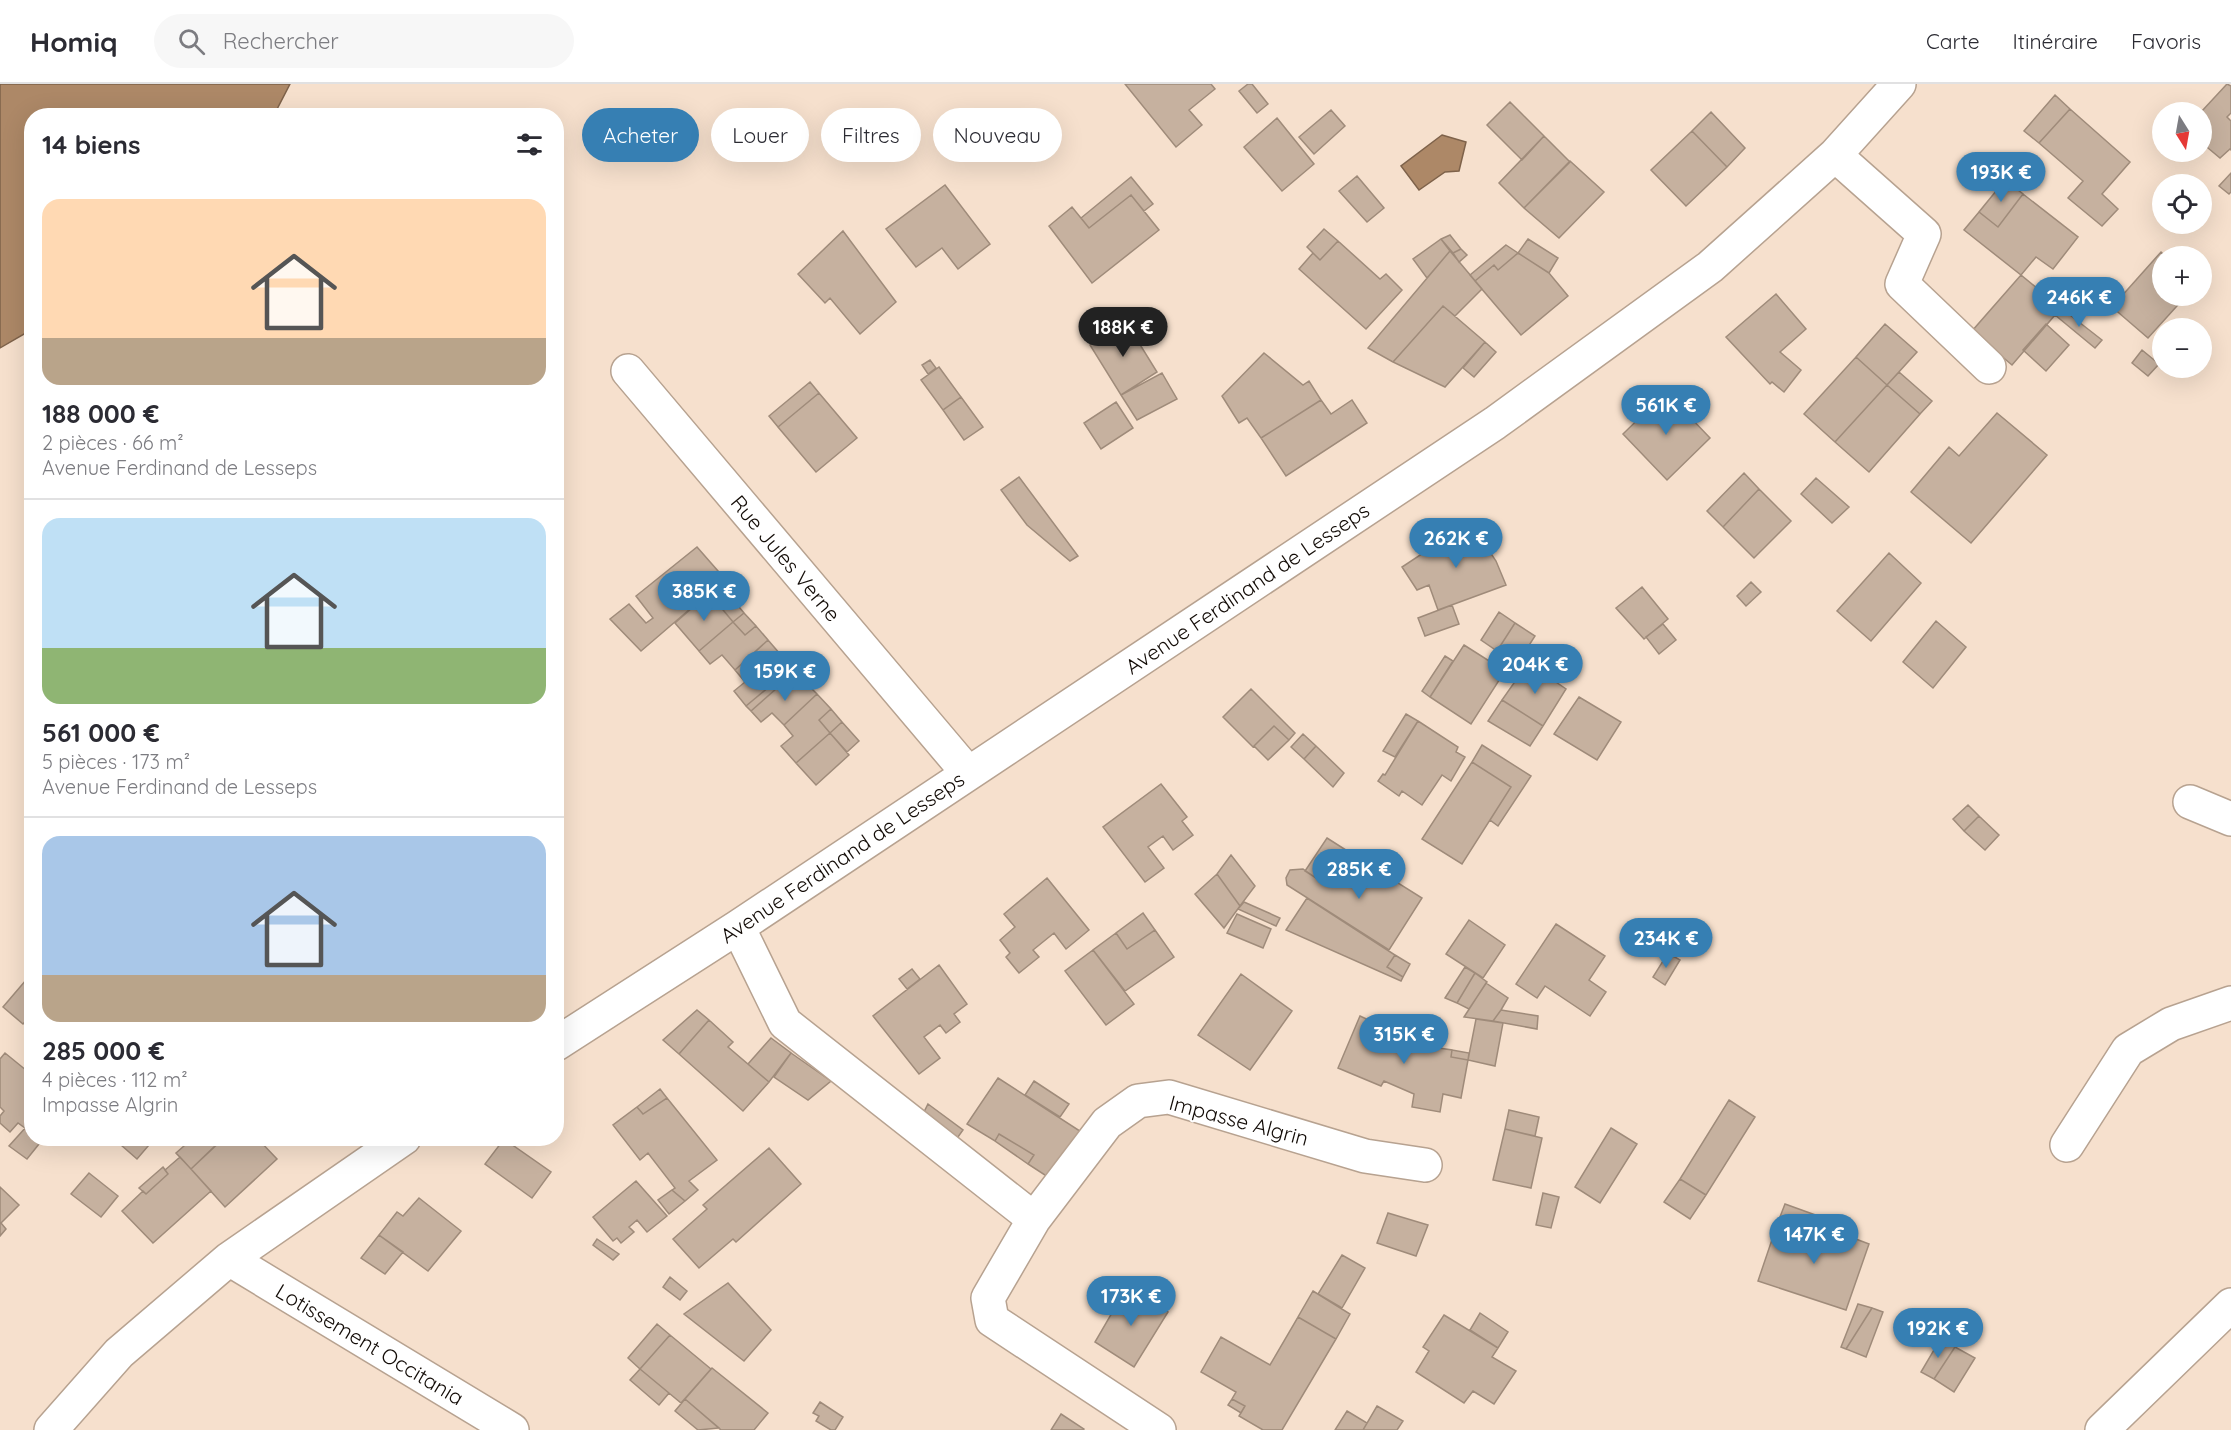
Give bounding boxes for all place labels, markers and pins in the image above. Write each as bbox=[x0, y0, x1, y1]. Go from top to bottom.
pin: 193K € bbox=[1952, 152, 2050, 203]
pin: 246K € bbox=[2030, 277, 2128, 328]
pin: 188K € bbox=[1074, 307, 1172, 358]
pin: 561K € bbox=[1617, 385, 1715, 436]
pin: 262K € bbox=[1407, 518, 1505, 569]
pin: 385K € bbox=[655, 571, 753, 622]
pin: 204K € bbox=[1486, 644, 1584, 695]
pin: 159K € bbox=[736, 651, 834, 702]
pin: 285K € bbox=[1310, 849, 1408, 900]
pin: 234K € bbox=[1617, 918, 1715, 969]
pin: 315K € bbox=[1355, 1014, 1453, 1065]
pin: 147K € bbox=[1765, 1214, 1863, 1265]
pin: 173K € bbox=[1082, 1276, 1180, 1327]
pin: 192K € bbox=[1889, 1308, 1987, 1359]

